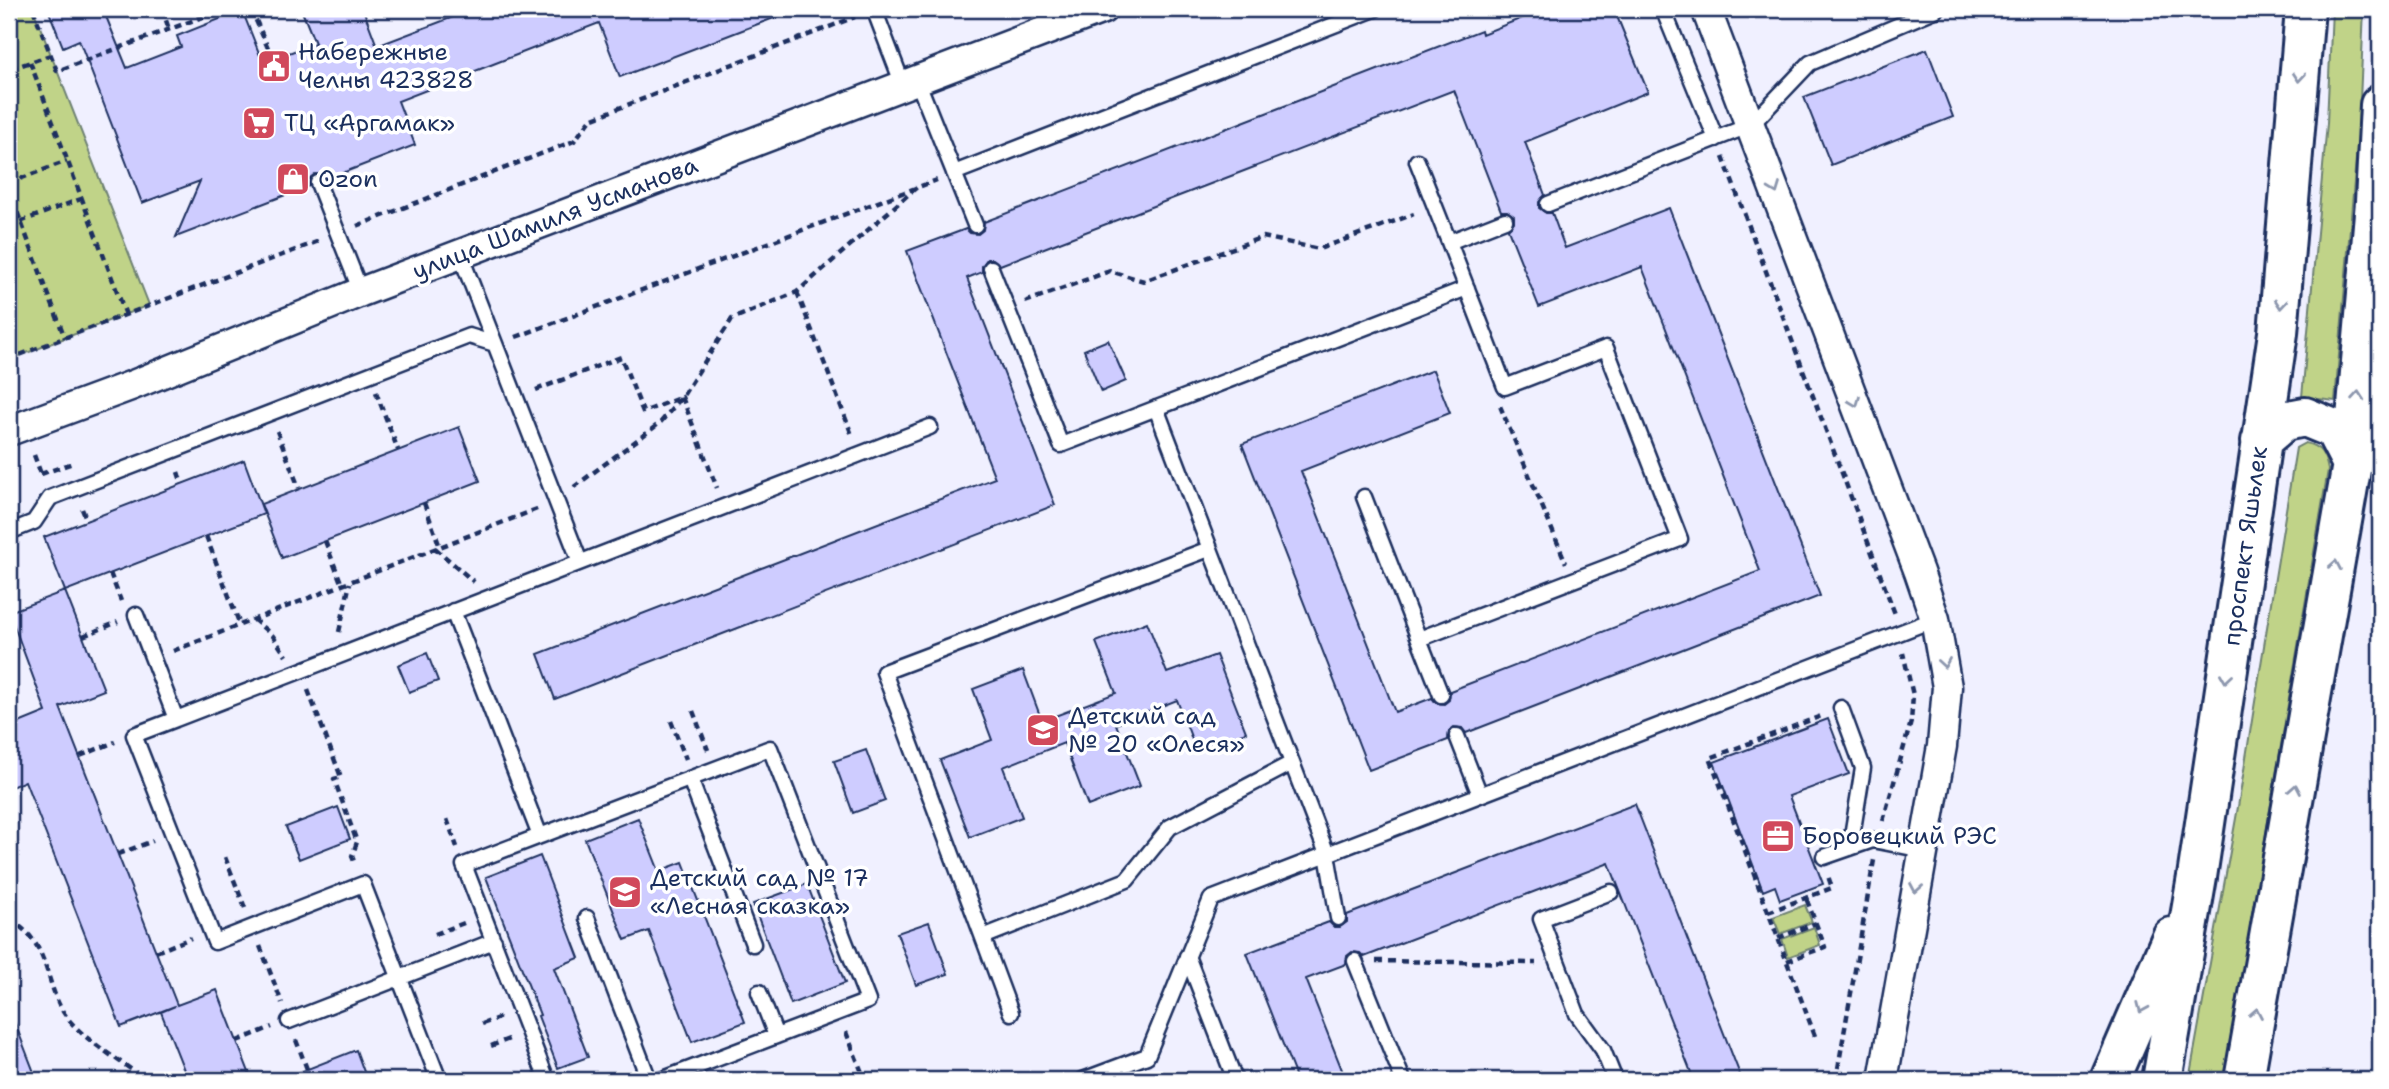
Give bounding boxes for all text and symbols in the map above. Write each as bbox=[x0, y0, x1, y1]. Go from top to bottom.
place label: Набережные Челны 423828 bbox=[298, 36, 474, 96]
public building icon: Набережные Челны 423828 bbox=[255, 47, 293, 85]
one-way arrow bbox=[2292, 72, 2307, 83]
supermarket icon: ТЦ «Аргамак» bbox=[240, 104, 278, 142]
place label: ТЦ «Аргамак» bbox=[284, 107, 455, 139]
street label: улица Шамиля Усманова bbox=[408, 149, 702, 287]
shop icon: Ozon bbox=[274, 160, 312, 198]
place label: Ozon bbox=[318, 163, 378, 195]
one-way arrow bbox=[1767, 183, 1781, 195]
one-way arrow bbox=[2274, 298, 2289, 309]
one-way arrow bbox=[2350, 391, 2365, 402]
one-way arrow bbox=[1847, 395, 1861, 408]
street label: проспект Яшьлек bbox=[2215, 444, 2275, 648]
one-way arrow bbox=[2327, 559, 2342, 571]
one-way arrow bbox=[1936, 657, 1951, 669]
one-way arrow bbox=[2219, 672, 2234, 684]
place label: Детский сад № 20 «Олеся» bbox=[1068, 700, 1245, 760]
school or university icon: Детский сад № 20 «Олеся» bbox=[1024, 711, 1062, 749]
one-way arrow bbox=[2287, 783, 2302, 795]
office icon: Боровецкий РЭС bbox=[1759, 817, 1797, 855]
place label: Боровецкий РЭС bbox=[1802, 820, 1997, 852]
place label: Детский сад № 17 «Лесная сказка» bbox=[650, 862, 869, 922]
school or university icon: Детский сад № 17 «Лесная сказка» bbox=[606, 873, 644, 911]
one-way arrow bbox=[1909, 882, 1924, 894]
one-way arrow bbox=[2136, 1001, 2150, 1013]
one-way arrow bbox=[2248, 1007, 2263, 1019]

